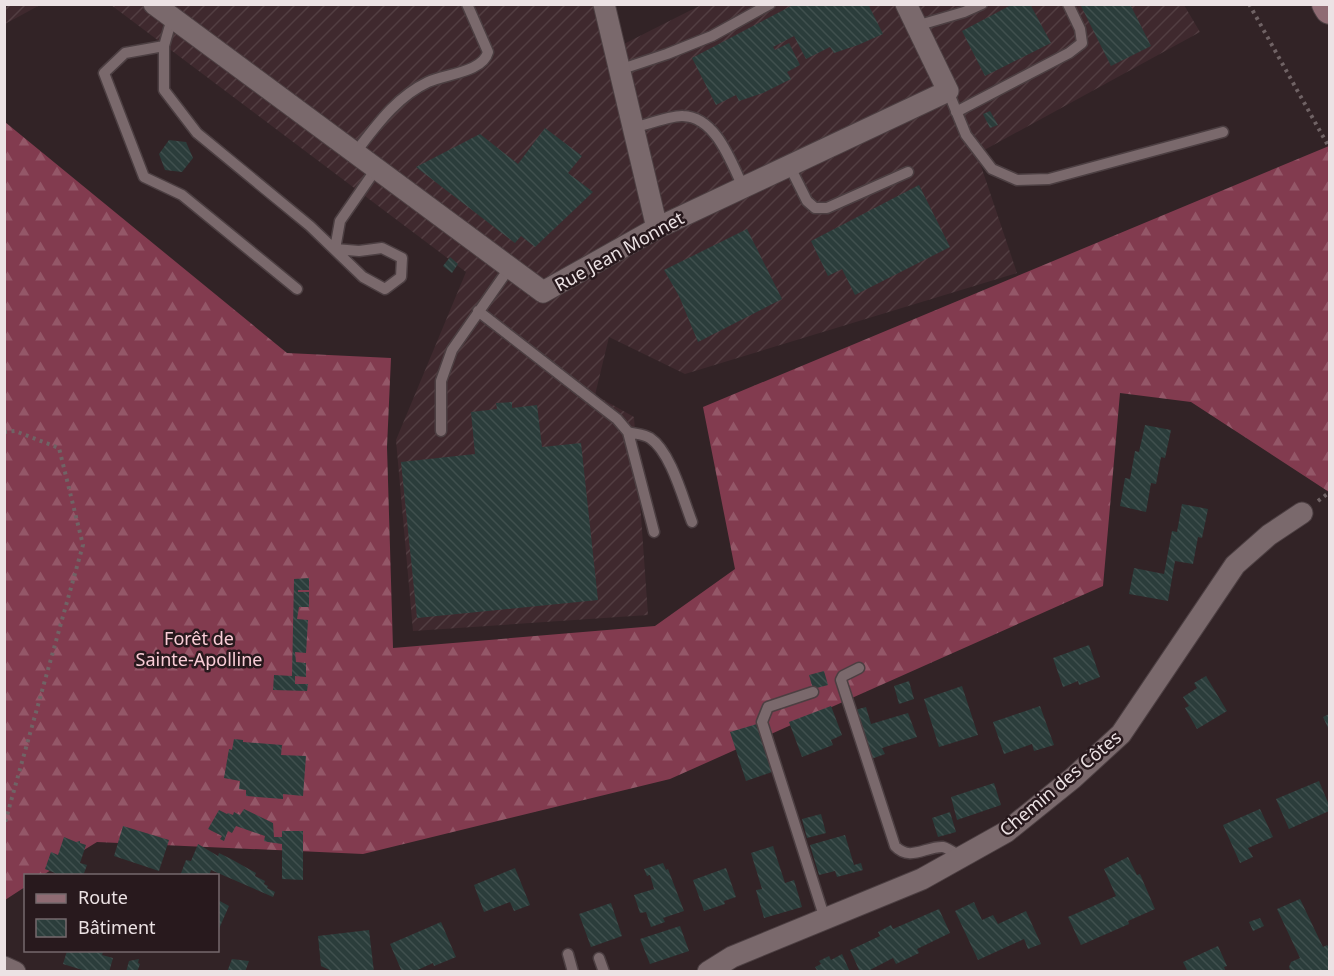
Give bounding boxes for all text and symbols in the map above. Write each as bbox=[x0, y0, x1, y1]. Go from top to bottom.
street label: Rue Jean Monnet bbox=[550, 205, 688, 296]
park label: Forêt de Sainte-Apolline bbox=[136, 626, 262, 671]
street label: Chemin des Côtes bbox=[994, 725, 1126, 841]
legend bbox=[24, 874, 219, 952]
text: Route bbox=[78, 885, 128, 909]
text: Bâtiment bbox=[78, 915, 156, 939]

